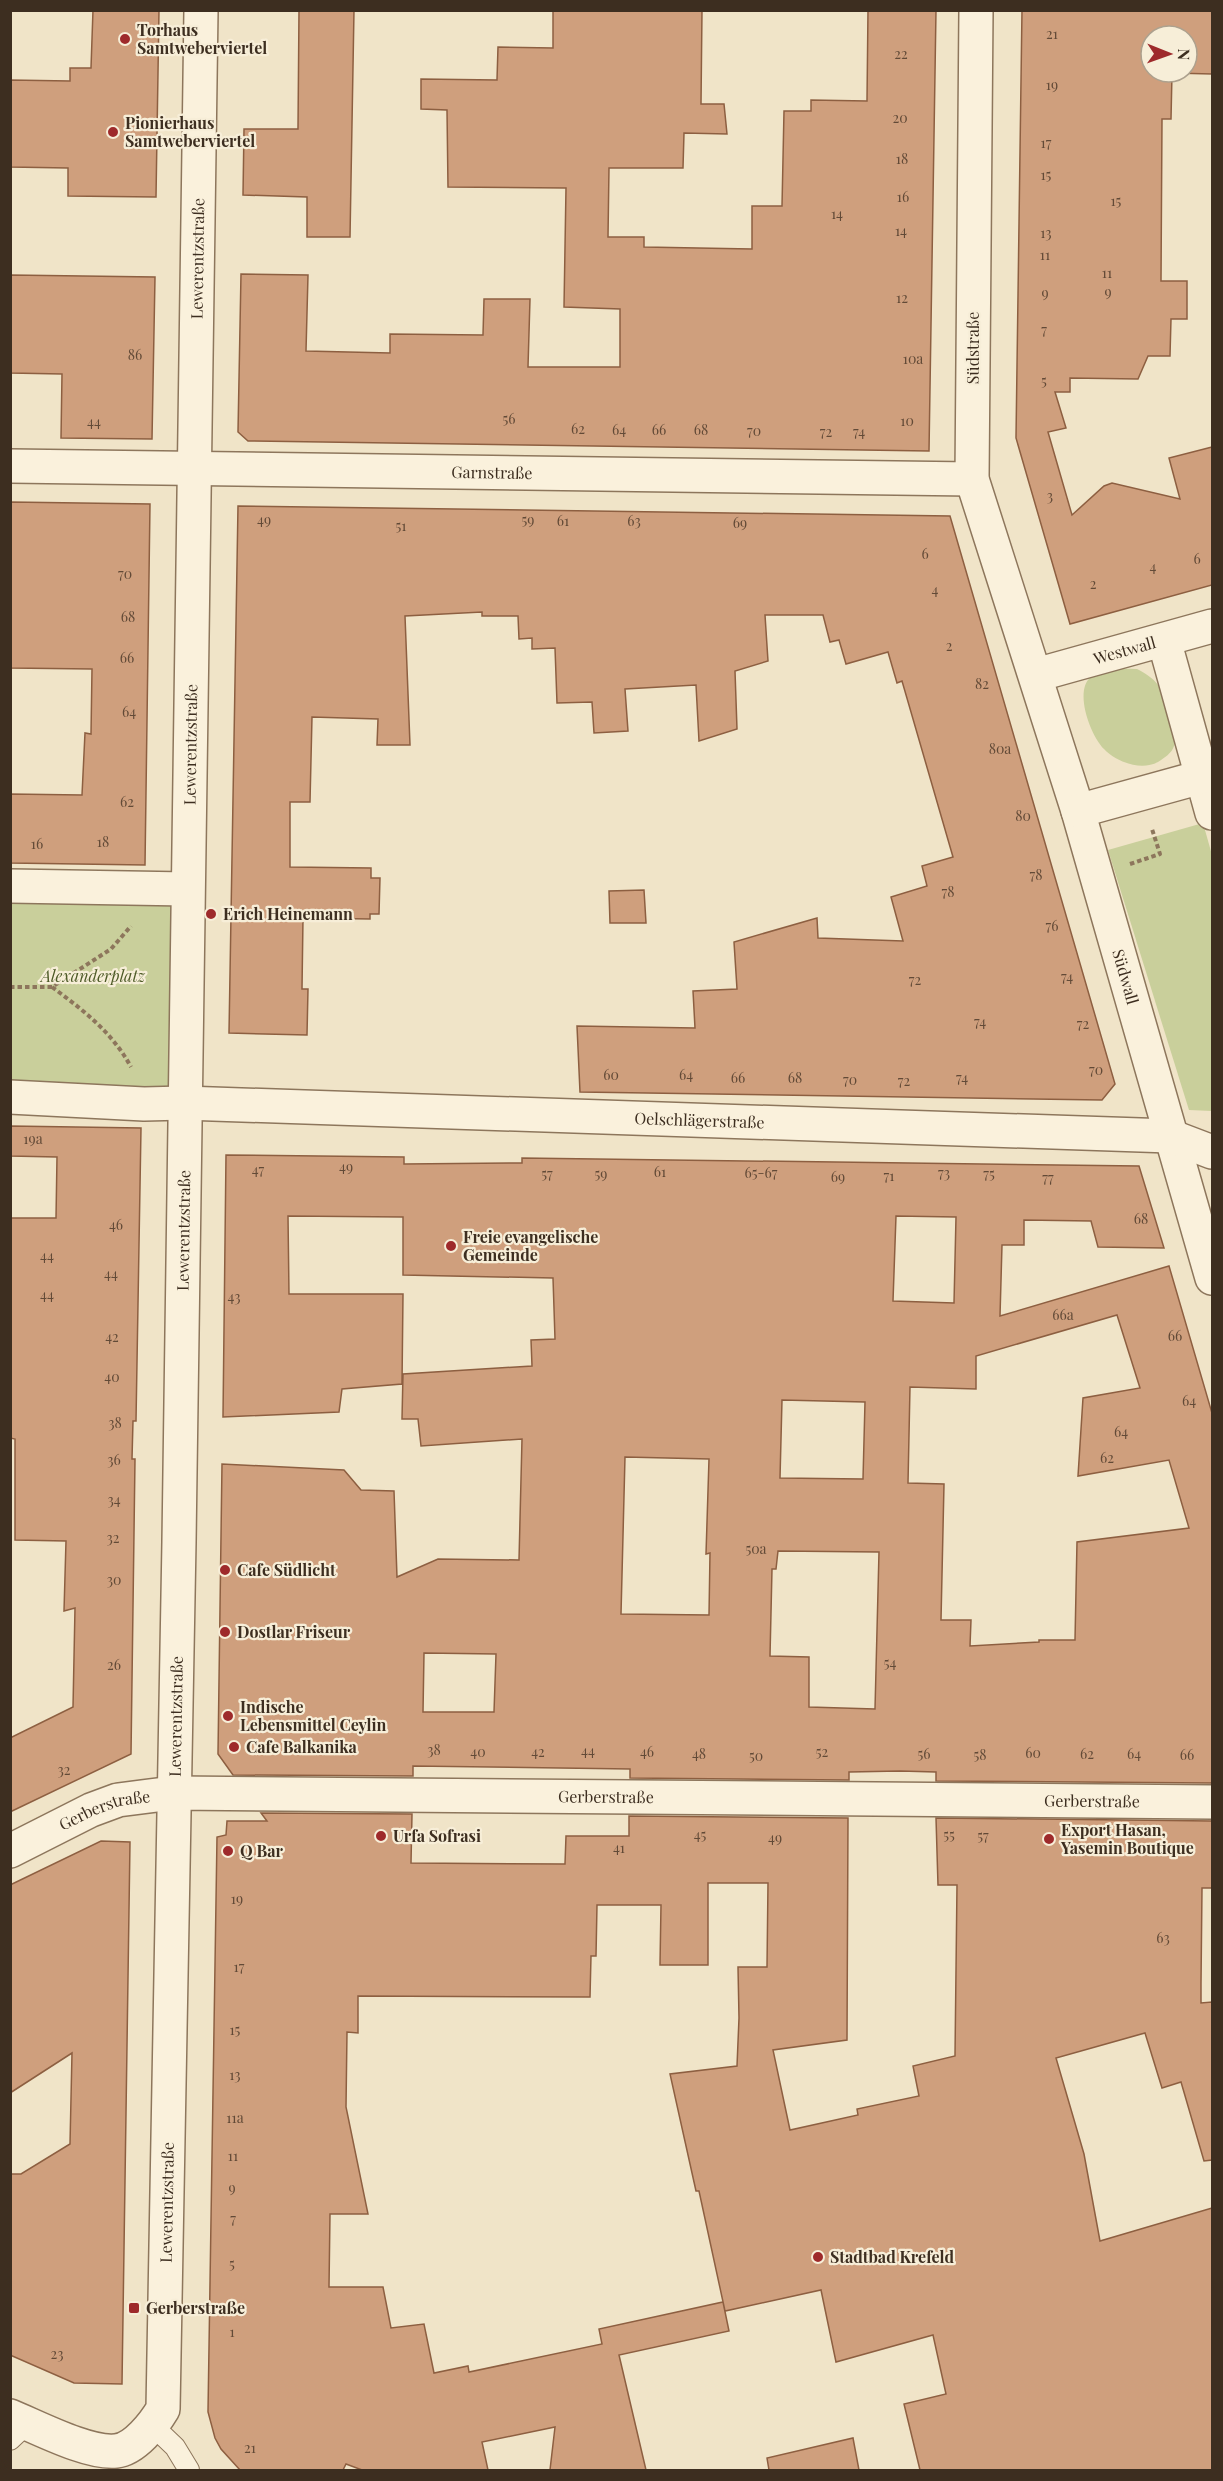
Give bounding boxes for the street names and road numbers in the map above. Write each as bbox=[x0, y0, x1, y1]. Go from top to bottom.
street label: Lewerentzstraße bbox=[186, 198, 208, 319]
street label: Südstraße bbox=[962, 312, 983, 384]
street label: Garnstraße bbox=[451, 461, 533, 483]
street label: Westwall bbox=[1090, 631, 1158, 669]
street label: Lewerentzstraße bbox=[179, 684, 201, 805]
street label: Südwall bbox=[1108, 947, 1144, 1007]
street label: Oelschlägerstraße bbox=[634, 1107, 765, 1132]
street label: Lewerentzstraße bbox=[172, 1170, 194, 1291]
street label: Lewerentzstraße bbox=[164, 1656, 187, 1777]
street label: Gerberstraße bbox=[55, 1785, 151, 1835]
street label: Gerberstraße bbox=[558, 1785, 654, 1807]
street label: Gerberstraße bbox=[1044, 1790, 1140, 1811]
street label: Lewerentzstraße bbox=[155, 2142, 178, 2263]

